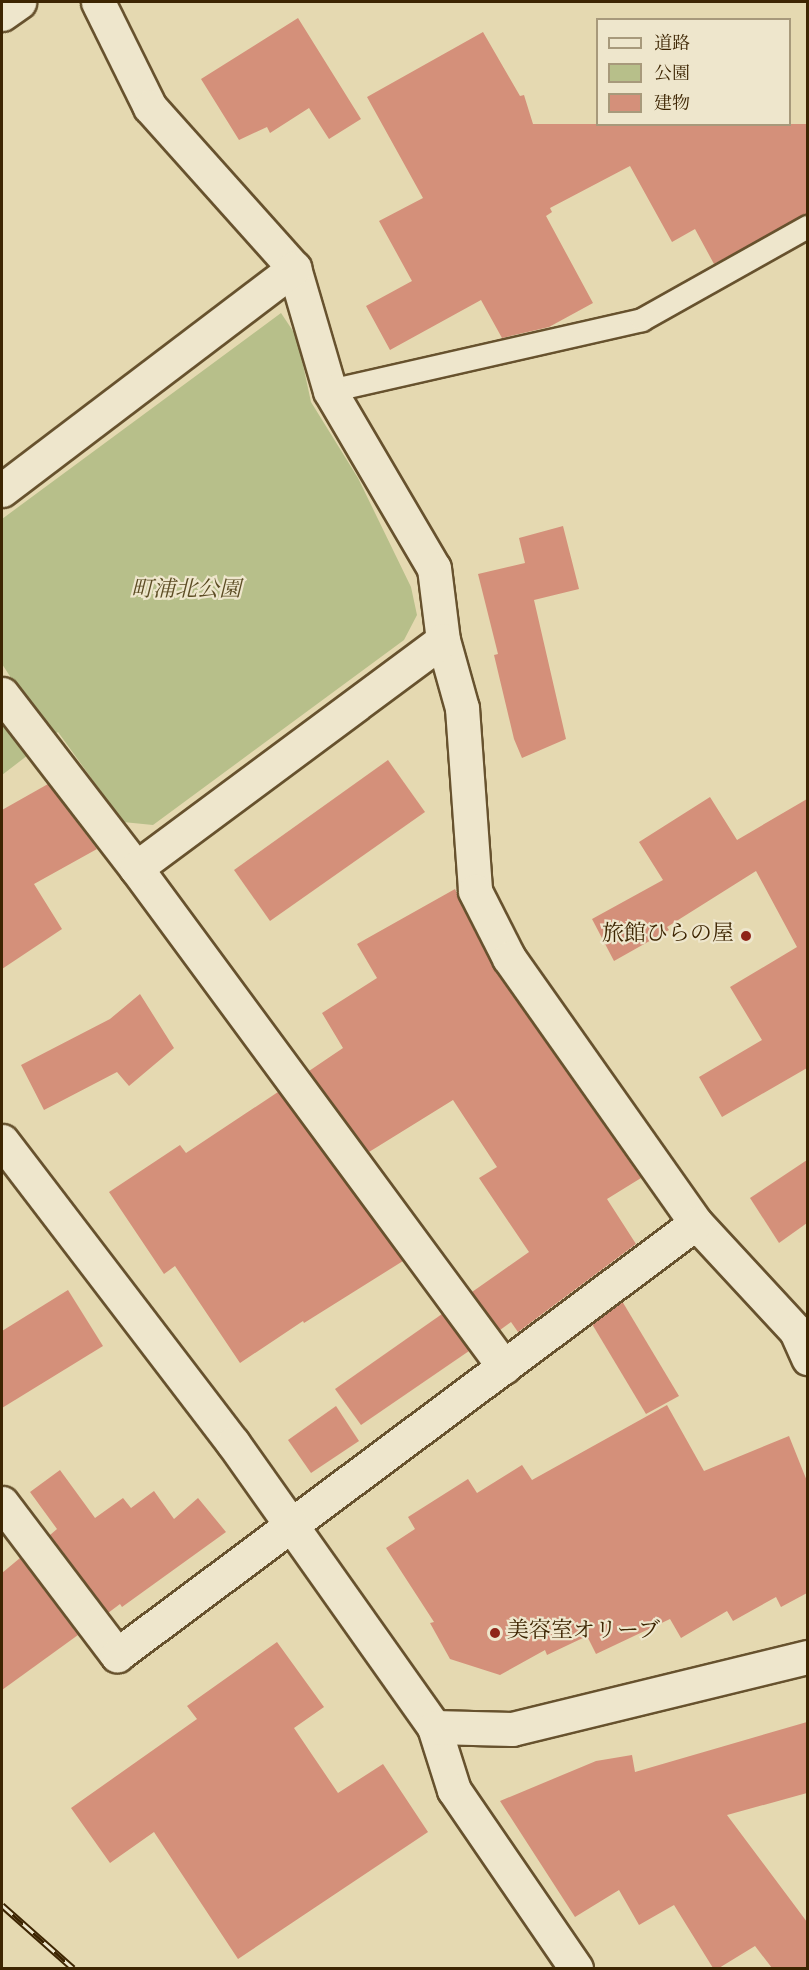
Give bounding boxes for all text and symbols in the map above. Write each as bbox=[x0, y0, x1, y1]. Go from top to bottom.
legend bbox=[596, 18, 791, 126]
text: 道路 bbox=[654, 32, 690, 58]
text: 公園 bbox=[654, 62, 690, 88]
text: 建物 bbox=[654, 92, 690, 118]
park label: 町浦北公園 bbox=[131, 579, 241, 605]
place label: 旅館ひらの屋 bbox=[602, 923, 734, 949]
marker: 旅館ひらの屋 bbox=[739, 929, 753, 943]
place label: 美容室オリーブ bbox=[507, 1620, 661, 1646]
marker: 美容室オリーブ bbox=[488, 1626, 502, 1640]

